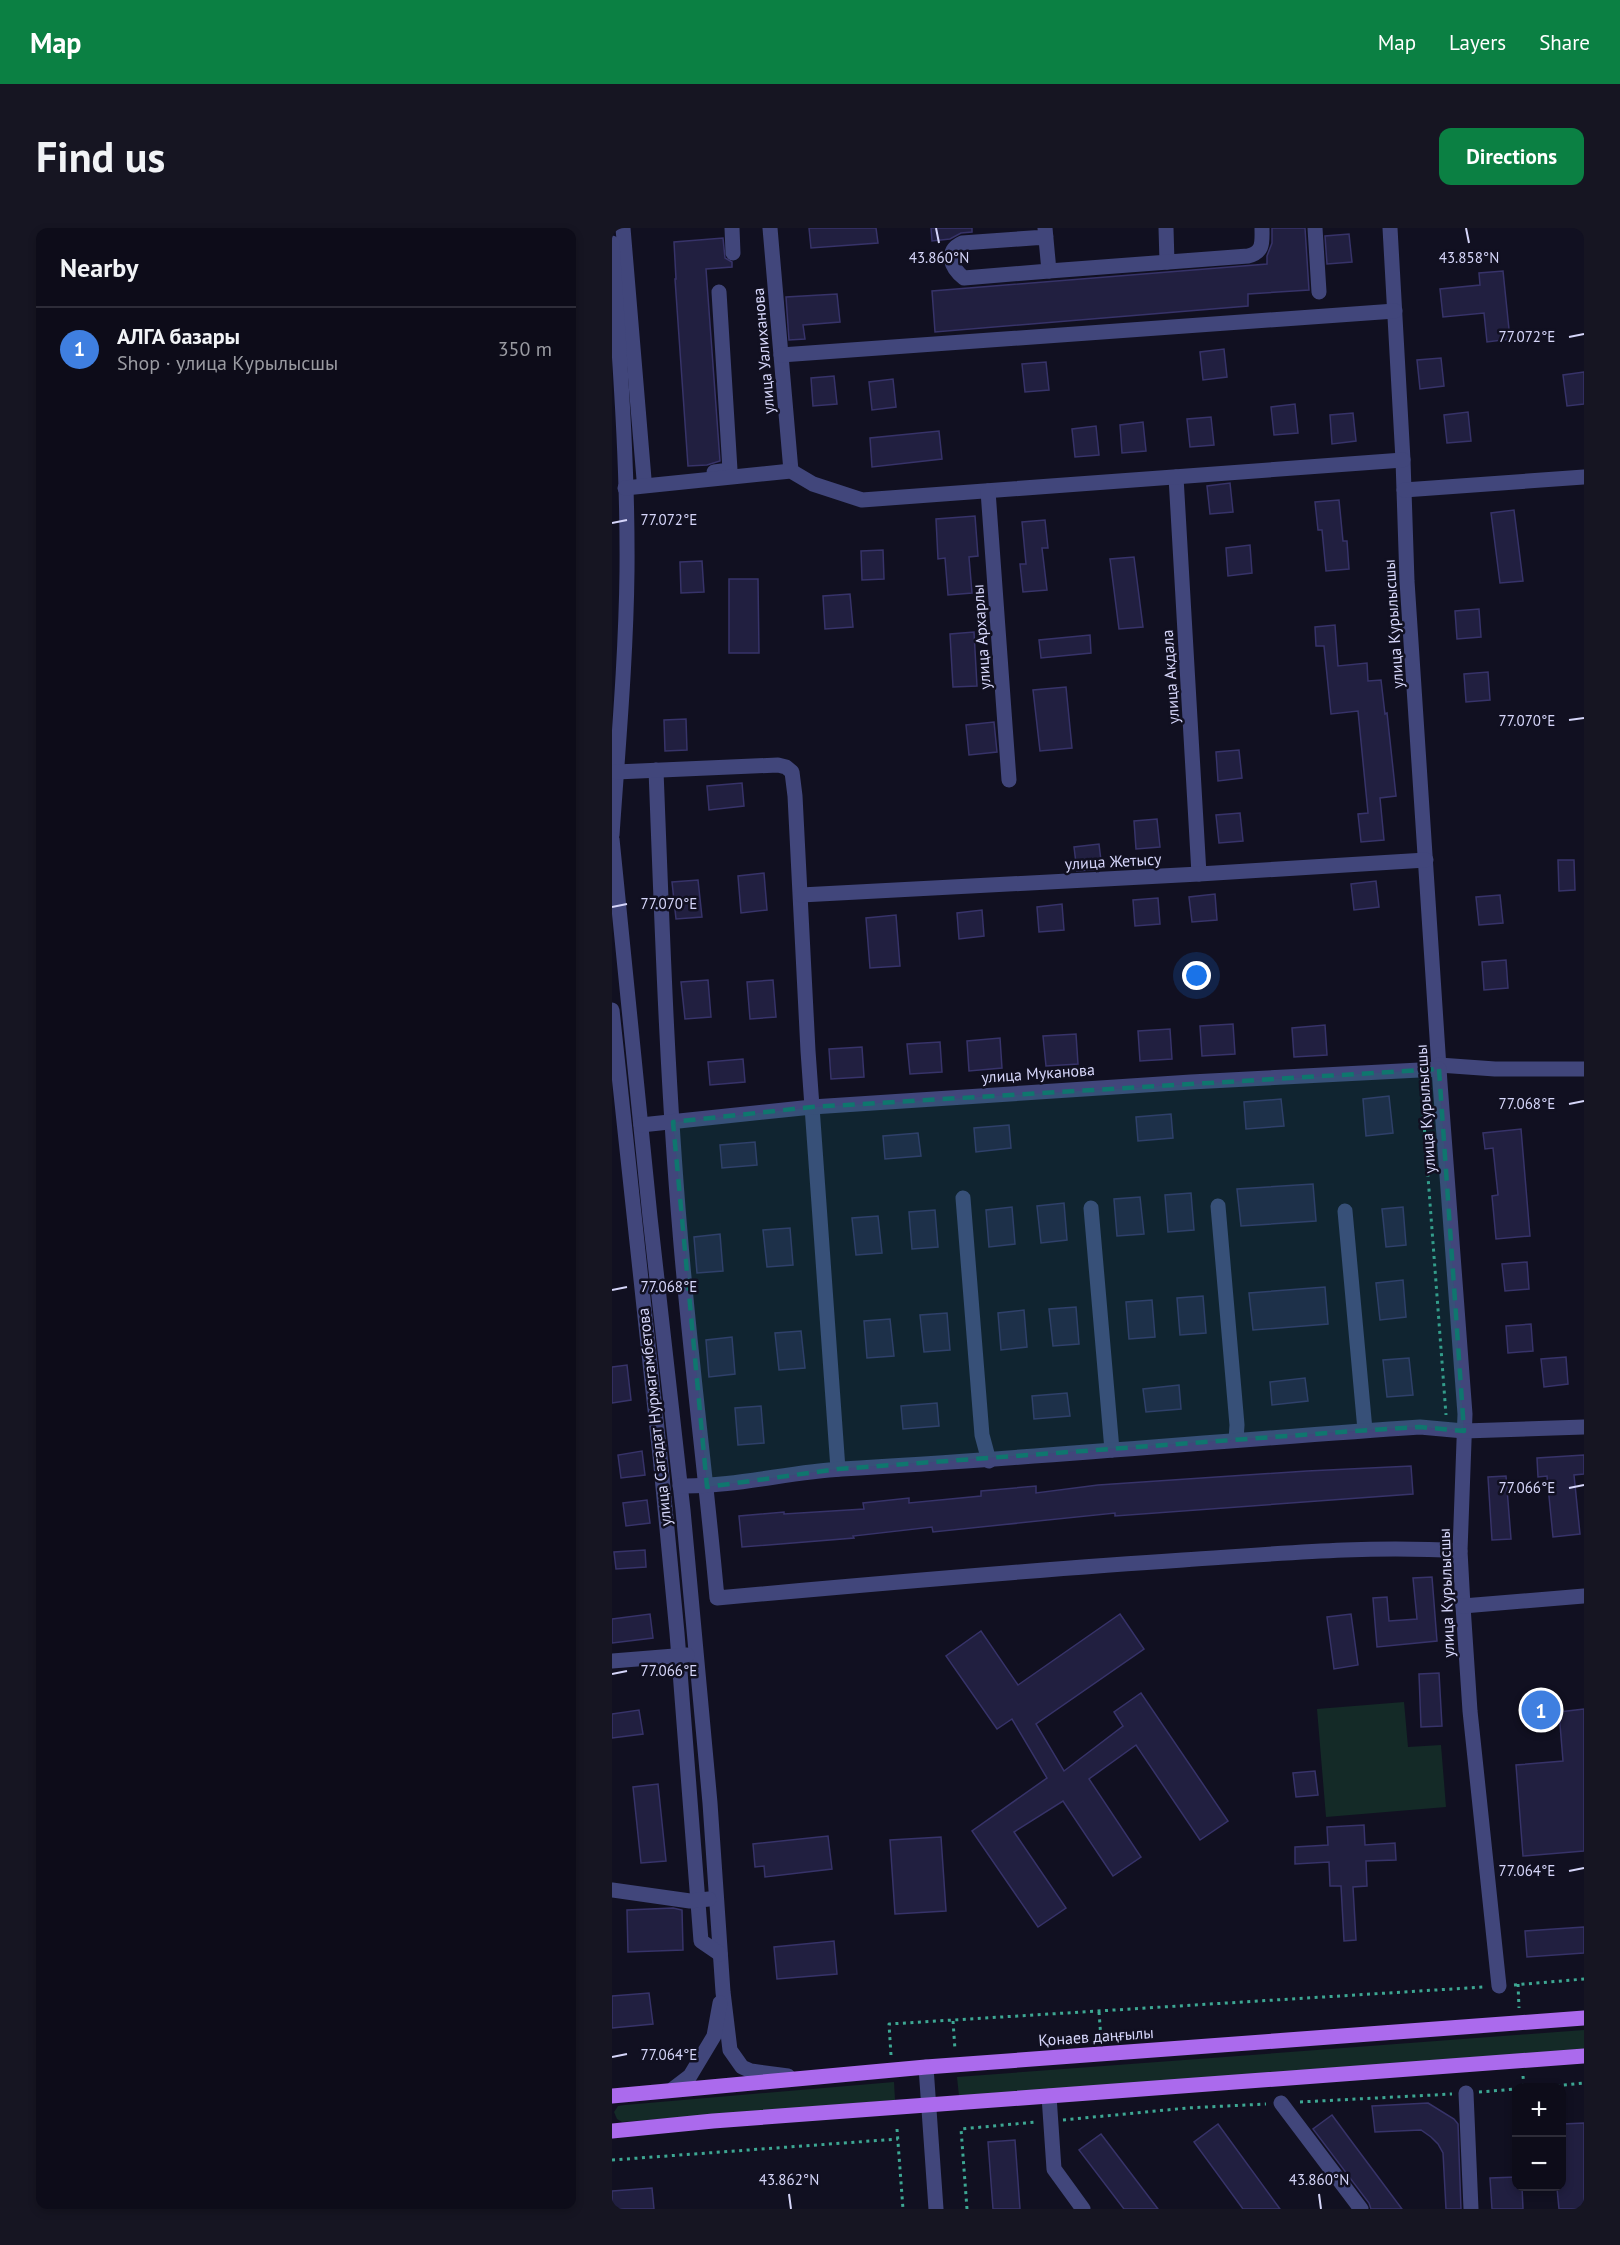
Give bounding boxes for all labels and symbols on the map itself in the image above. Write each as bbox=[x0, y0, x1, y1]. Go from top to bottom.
text: 43.860°N bbox=[909, 248, 969, 267]
text: 43.858°N bbox=[1439, 248, 1499, 267]
street label: улица Уалиханова bbox=[748, 287, 778, 415]
text: 77.072°E bbox=[1499, 327, 1555, 346]
text: 77.072°E bbox=[641, 510, 697, 529]
street label: улица Курылысшы bbox=[1379, 559, 1407, 689]
street label: улица Архарлы bbox=[967, 584, 995, 690]
street label: улица Акдала bbox=[1157, 629, 1183, 725]
text: 77.070°E bbox=[1499, 711, 1555, 730]
street label: улица Жетысу bbox=[1064, 848, 1162, 874]
text: 77.070°E bbox=[641, 894, 697, 913]
your location bbox=[1182, 961, 1211, 990]
street label: улица Курылысшы bbox=[1411, 1044, 1439, 1174]
street label: улица Муканова bbox=[981, 1059, 1095, 1087]
text: 77.068°E bbox=[1499, 1094, 1555, 1113]
text: 77.068°E bbox=[641, 1277, 697, 1296]
street label: улица Сагадат Нурмагамбетова bbox=[633, 1307, 675, 1527]
text: 77.066°E bbox=[1499, 1478, 1555, 1497]
street label: улица Курылысшы bbox=[1434, 1528, 1458, 1658]
text: 77.066°E bbox=[641, 1661, 697, 1680]
pin: 1 bbox=[1522, 1688, 1560, 1732]
text: 77.064°E bbox=[1499, 1861, 1555, 1880]
street label: Қонаев даңғылы bbox=[1038, 2022, 1154, 2050]
text: 77.064°E bbox=[641, 2045, 697, 2064]
text: 43.862°N bbox=[759, 2170, 819, 2189]
text: 43.860°N bbox=[1289, 2170, 1349, 2189]

